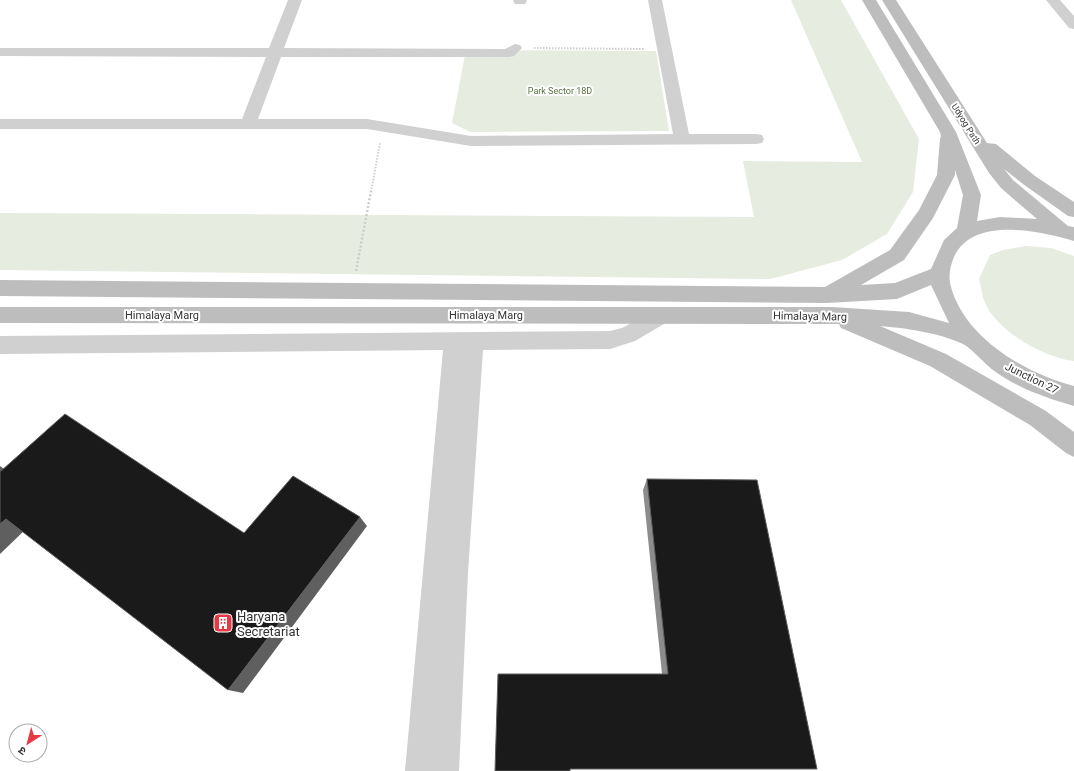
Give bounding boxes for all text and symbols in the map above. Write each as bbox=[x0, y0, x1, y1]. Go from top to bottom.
park label: Park Sector 18D bbox=[528, 86, 592, 96]
street label: Udyog Path bbox=[950, 102, 982, 146]
street label: Himalaya Marg bbox=[125, 309, 199, 322]
street label: Himalaya Marg bbox=[449, 309, 523, 322]
street label: Himalaya Marg bbox=[773, 309, 847, 324]
street label: Junction 27 bbox=[1003, 360, 1061, 397]
place label: Haryana Secretariat bbox=[237, 609, 300, 639]
building icon: Haryana Secretariat bbox=[212, 612, 234, 634]
north arrow bbox=[8, 723, 48, 763]
text: उ bbox=[16, 743, 29, 758]

